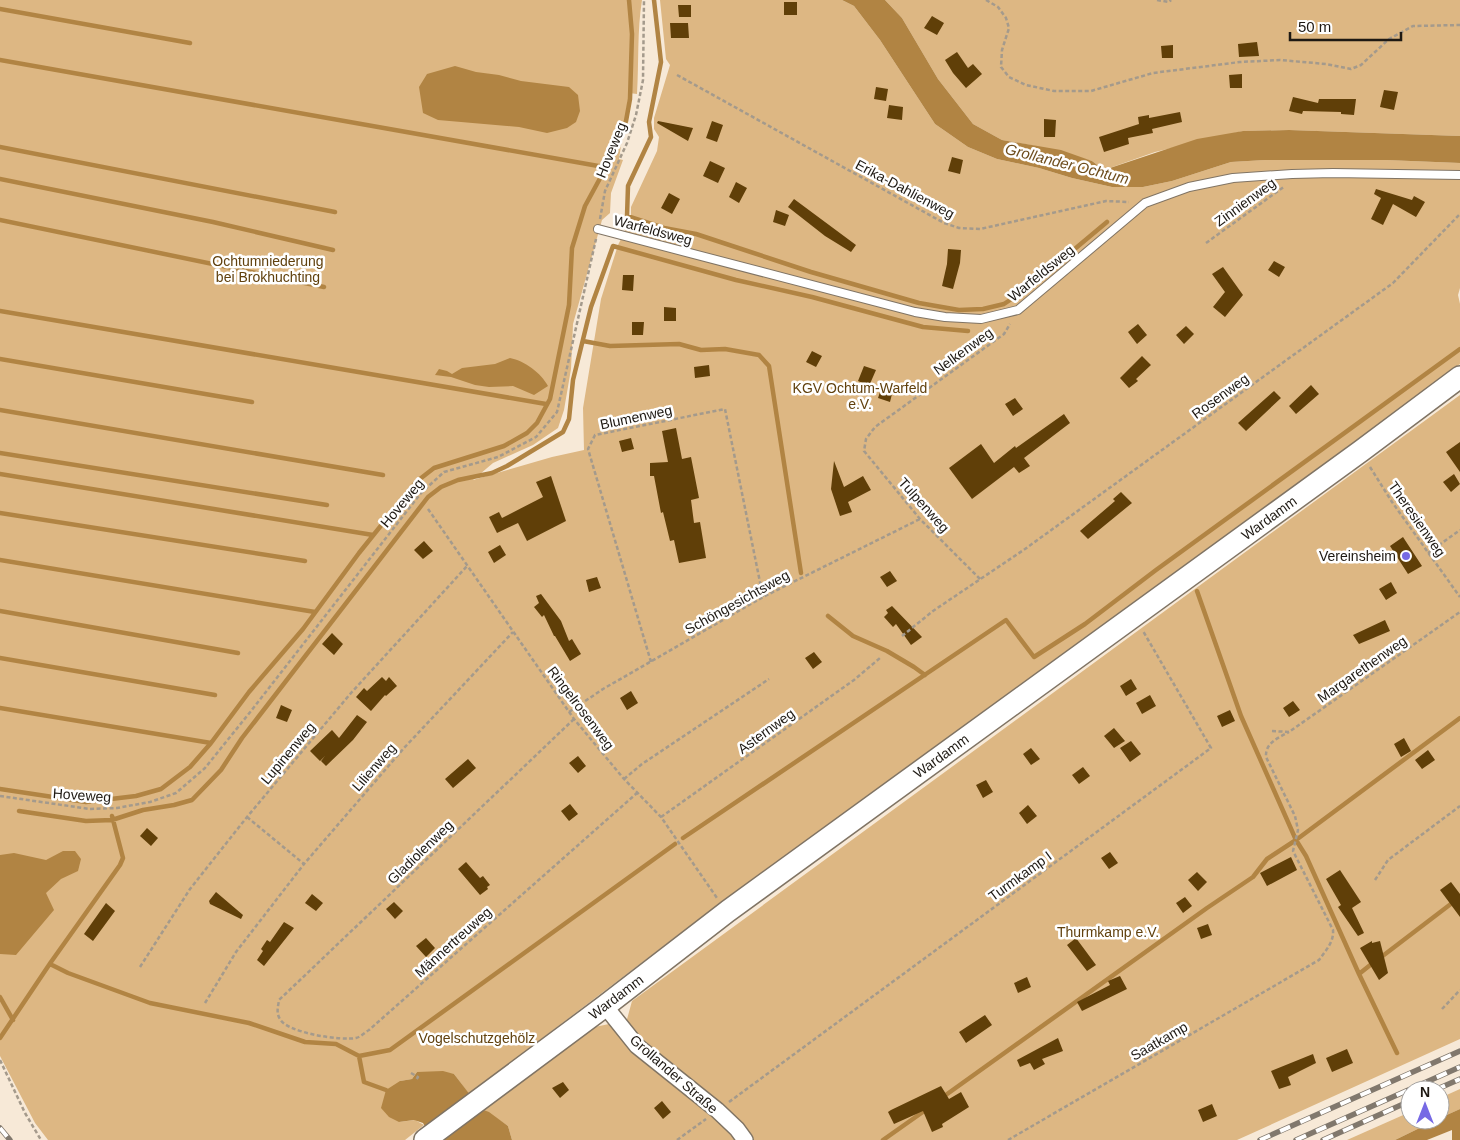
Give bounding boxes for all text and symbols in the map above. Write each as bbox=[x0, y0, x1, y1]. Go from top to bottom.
scale bar bbox=[1290, 10, 1401, 42]
text: 50 m bbox=[1298, 18, 1331, 35]
street label: Hoveweg bbox=[593, 120, 629, 180]
water label: Grollander Ochtum bbox=[1004, 140, 1131, 187]
street label: Erika-Dahlienweg bbox=[853, 156, 957, 222]
street label: Zinnienweg bbox=[1211, 174, 1279, 230]
street label: Warfeldsweg bbox=[612, 212, 694, 248]
street label: Warfeldsweg bbox=[1005, 241, 1077, 305]
park label: Ochtumniederung bei Brokhuchting bbox=[212, 253, 324, 285]
street label: Nelkenweg bbox=[930, 324, 996, 378]
street label: Rosenweg bbox=[1189, 370, 1251, 422]
park label: KGV Ochtum-Warfeld e.V. bbox=[793, 380, 927, 412]
street label: Blumenweg bbox=[599, 402, 673, 432]
street label: Tulpenweg bbox=[895, 474, 953, 536]
street label: Hoveweg bbox=[377, 475, 427, 531]
street label: Theresienweg bbox=[1385, 478, 1449, 560]
street label: Wardamm bbox=[1238, 493, 1300, 543]
place label: Vereinsheim bbox=[1319, 548, 1396, 564]
marker: Vereinsheim bbox=[1400, 550, 1412, 562]
street label: Schöngesichtsweg bbox=[682, 567, 792, 637]
street label: Margarethenweg bbox=[1314, 632, 1410, 706]
street label: Ringelrosenweg bbox=[544, 663, 618, 753]
street label: Asternweg bbox=[735, 705, 797, 757]
street label: Lupinenweg bbox=[258, 719, 318, 787]
street label: Wardamm bbox=[910, 731, 972, 781]
street label: Lilienweg bbox=[349, 740, 399, 794]
street label: Hoveweg bbox=[52, 785, 112, 805]
street label: Gladiolenweg bbox=[384, 817, 456, 887]
street label: Turmkamp I bbox=[985, 848, 1055, 904]
street label: Männertreuweg bbox=[411, 904, 495, 980]
park label: Thurmkamp e.V. bbox=[1057, 924, 1159, 940]
street label: Wardamm bbox=[586, 971, 646, 1023]
street label: Saatkamp bbox=[1128, 1018, 1190, 1064]
park label: Vogelschutzgehölz bbox=[419, 1030, 535, 1046]
street label: Grollander Straße bbox=[627, 1031, 721, 1117]
north arrow bbox=[1400, 1080, 1450, 1130]
text: N bbox=[1420, 1084, 1430, 1100]

